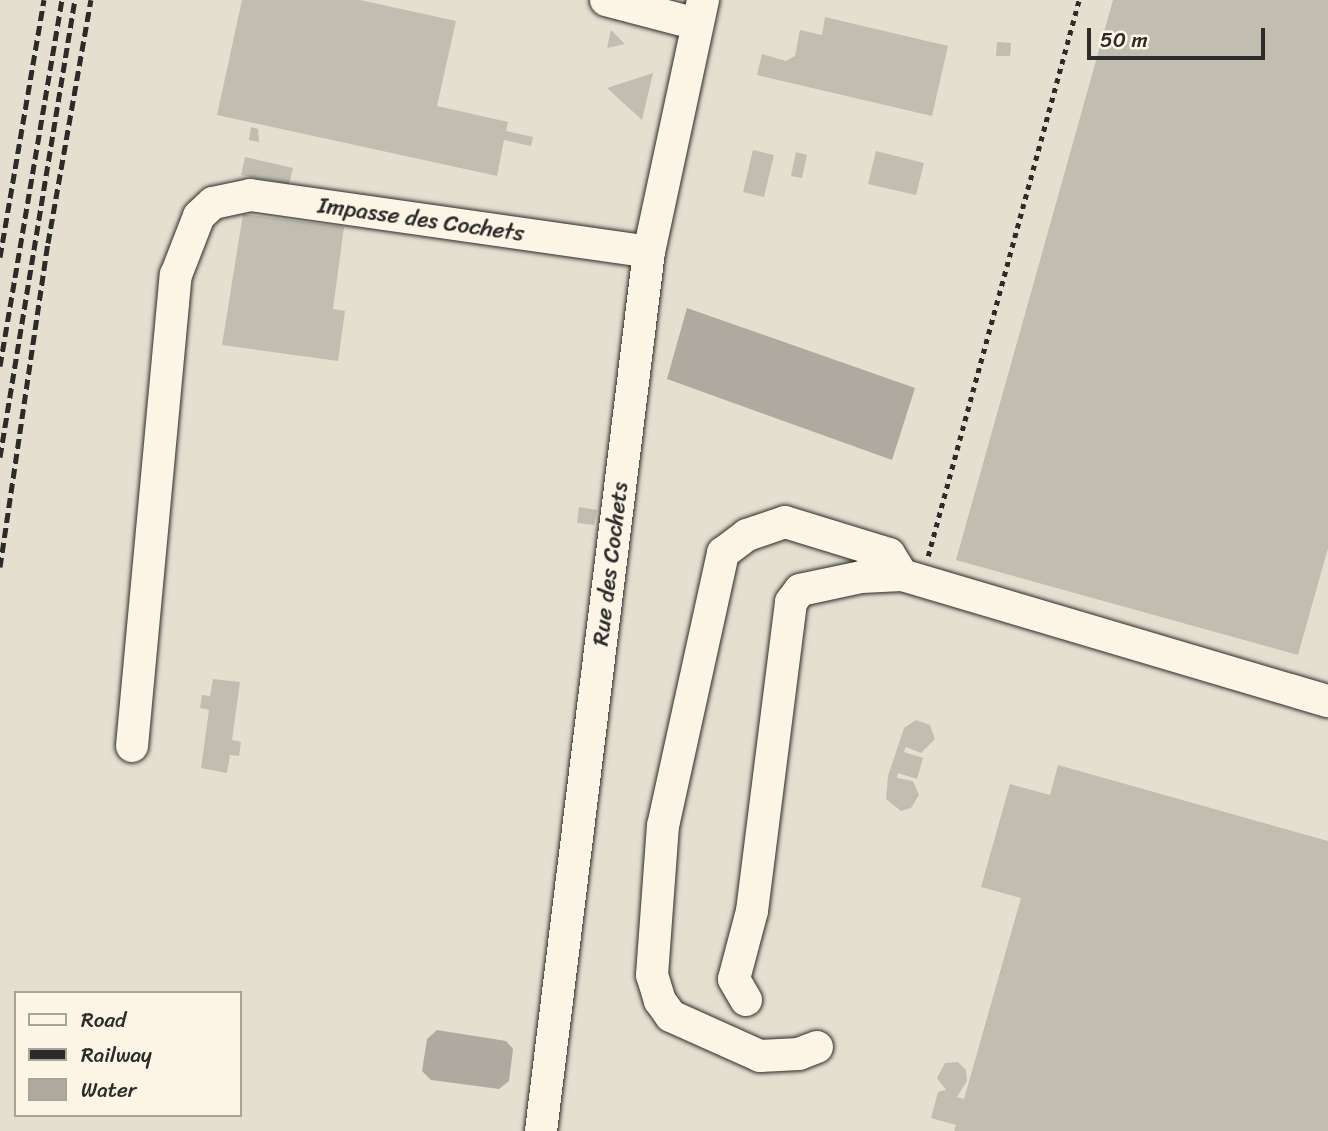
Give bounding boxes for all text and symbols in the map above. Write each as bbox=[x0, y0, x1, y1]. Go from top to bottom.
scale bar bbox=[1090, 14, 1268, 58]
text: 50 m bbox=[1100, 21, 1148, 59]
street label: Impasse des Cochets bbox=[315, 192, 527, 248]
street label: Rue des Cochets bbox=[587, 480, 635, 648]
legend bbox=[14, 991, 242, 1117]
text: Road bbox=[81, 1001, 126, 1039]
text: Railway bbox=[81, 1036, 152, 1074]
text: Water bbox=[81, 1071, 136, 1109]

